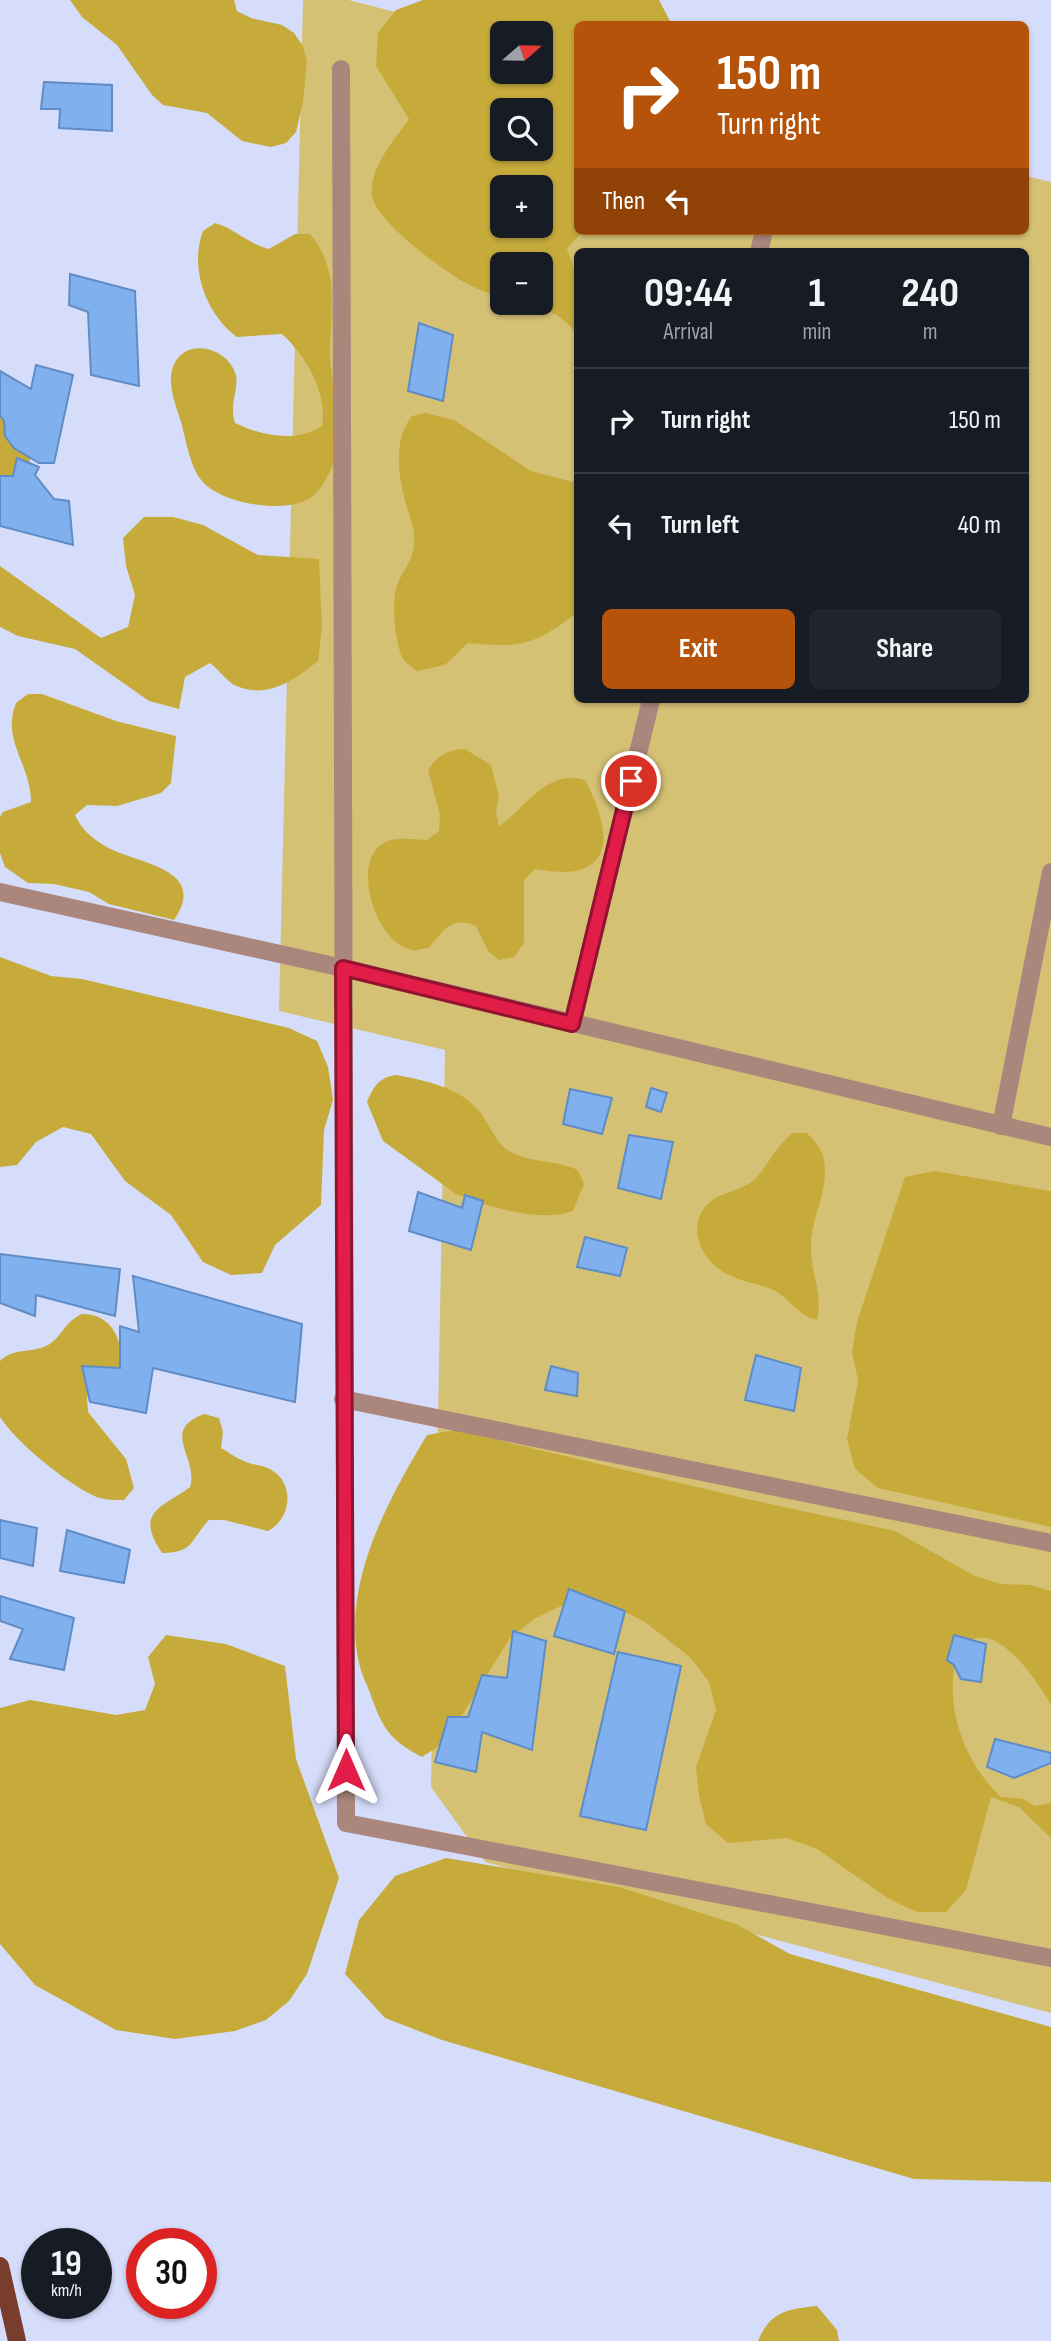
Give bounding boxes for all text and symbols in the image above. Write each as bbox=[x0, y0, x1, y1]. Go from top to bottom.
north arrow bbox=[490, 21, 553, 84]
map controls bbox=[490, 21, 553, 315]
text: 150 m bbox=[717, 45, 821, 104]
icon: right bbox=[602, 49, 693, 140]
button: search bbox=[490, 98, 553, 161]
text: Turn right bbox=[717, 105, 821, 144]
button: + bbox=[490, 175, 553, 238]
icon: left bbox=[659, 182, 697, 220]
text: Then bbox=[602, 186, 645, 217]
button: − bbox=[490, 252, 553, 315]
text: 09:44 bbox=[644, 268, 732, 319]
text: 1 bbox=[809, 268, 825, 319]
text: 240 bbox=[901, 268, 959, 319]
text: Arrival bbox=[663, 318, 713, 346]
text: min bbox=[802, 318, 831, 346]
text: m bbox=[923, 318, 938, 346]
icon: right bbox=[602, 402, 640, 440]
text: Turn right bbox=[661, 405, 750, 436]
text: 150 m bbox=[949, 405, 1001, 436]
icon: left bbox=[602, 507, 640, 545]
text: Turn left bbox=[661, 510, 739, 541]
text: 40 m bbox=[958, 510, 1001, 541]
button: Exit bbox=[602, 609, 795, 689]
button: Share bbox=[809, 609, 1001, 689]
pin bbox=[601, 751, 661, 811]
icon: arrive bbox=[612, 762, 650, 800]
position arrow bbox=[309, 1733, 383, 1807]
speed limit sign: 30 bbox=[126, 2228, 217, 2319]
text: 19 bbox=[51, 2243, 82, 2286]
text: km/h bbox=[51, 2280, 82, 2301]

